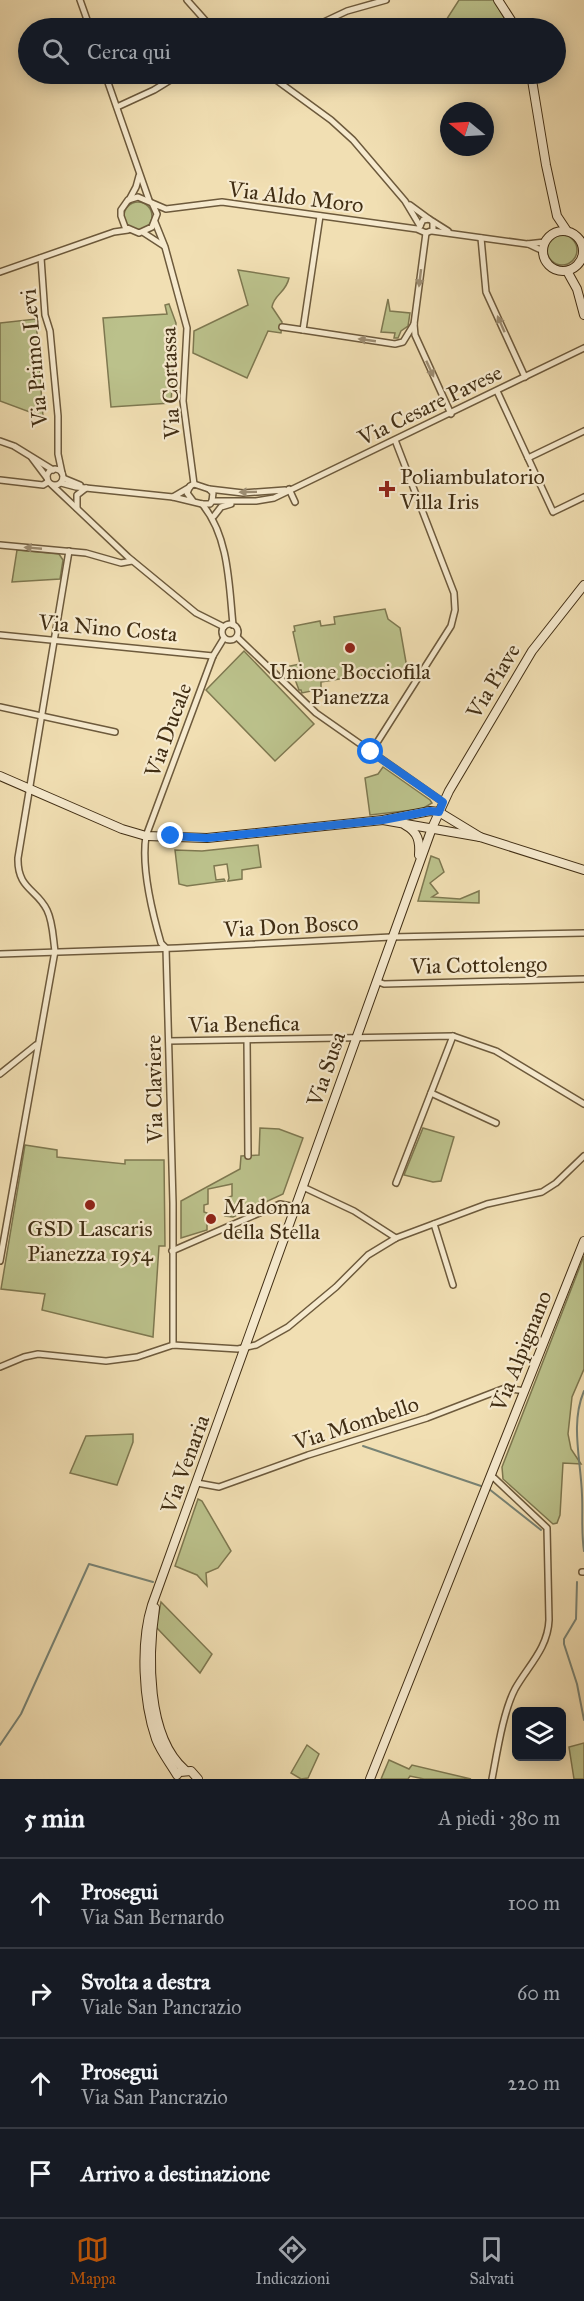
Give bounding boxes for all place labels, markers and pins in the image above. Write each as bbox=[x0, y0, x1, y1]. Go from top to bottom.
place label: Poliambulatorio Villa Iris bbox=[399, 463, 545, 515]
marker: Poliambulatorio Villa Iris bbox=[378, 480, 396, 498]
marker: Unione Bocciofila Pianezza bbox=[343, 641, 357, 655]
place label: Unione Bocciofila Pianezza bbox=[269, 658, 431, 710]
place label: Madonna della Stella bbox=[223, 1193, 321, 1245]
marker: GSD Lascaris Pianezza 1954 bbox=[83, 1198, 97, 1212]
marker: Madonna della Stella bbox=[204, 1212, 218, 1226]
place label: GSD Lascaris Pianezza 1954 bbox=[27, 1215, 154, 1267]

